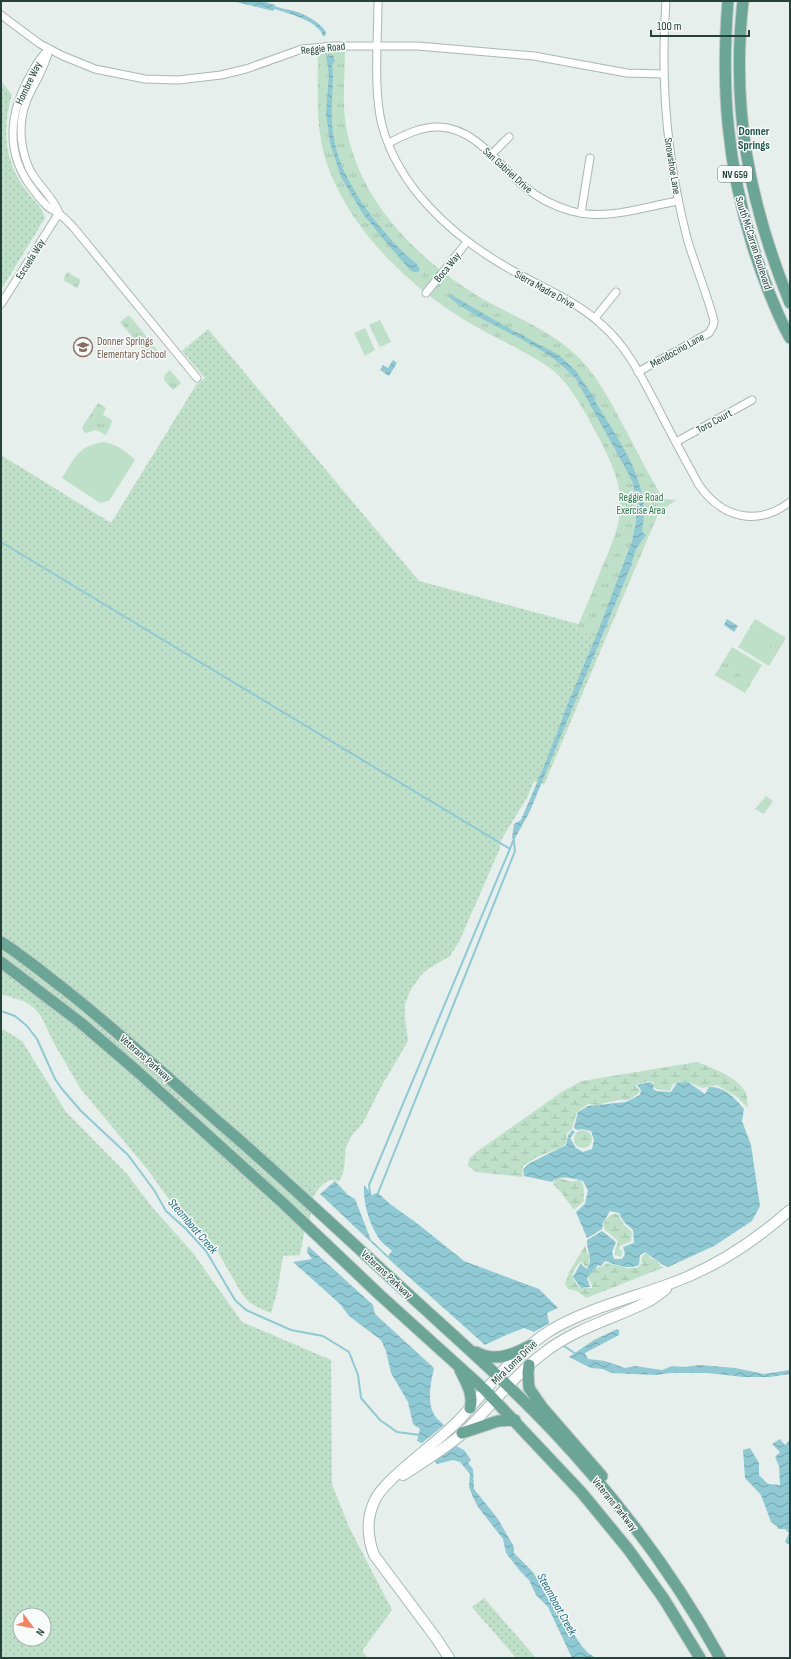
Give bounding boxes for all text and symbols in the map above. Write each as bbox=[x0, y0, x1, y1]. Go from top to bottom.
scale bar bbox=[651, 12, 749, 38]
text: 100 m bbox=[657, 19, 682, 34]
street label: Reggie Road bbox=[300, 40, 346, 57]
street label: Hombre Way bbox=[12, 59, 45, 107]
district label: Donner Springs bbox=[738, 124, 770, 153]
street label: Snowshoe Lane bbox=[662, 137, 683, 195]
street label: San Gabriel Drive bbox=[480, 145, 535, 196]
road number: NV 659 bbox=[718, 166, 752, 182]
street label: South McCarran Boulevard bbox=[732, 195, 775, 292]
street label: Escuela Way bbox=[13, 236, 48, 282]
street label: Boca Way bbox=[431, 249, 464, 285]
street label: Sierra Madre Drive bbox=[512, 268, 577, 311]
street label: Mendocino Lane bbox=[648, 330, 707, 371]
place label: Donner Springs Elementary School bbox=[97, 335, 166, 361]
school or university icon: Donner Springs Elementary School bbox=[72, 336, 94, 358]
street label: Toro Court bbox=[694, 406, 735, 436]
park label: Reggie Road Exercise Area bbox=[617, 491, 666, 517]
street label: Veterans Parkway bbox=[117, 1032, 175, 1085]
water label: Steamboat Creek bbox=[165, 1196, 221, 1257]
street label: Veterans Parkway bbox=[359, 1247, 415, 1302]
street label: Mira Loma Drive bbox=[489, 1337, 540, 1387]
street label: Veterans Parkway bbox=[589, 1475, 641, 1534]
water label: Steamboat Creek bbox=[533, 1571, 580, 1638]
north arrow bbox=[12, 1607, 52, 1647]
text: N bbox=[33, 1626, 47, 1638]

